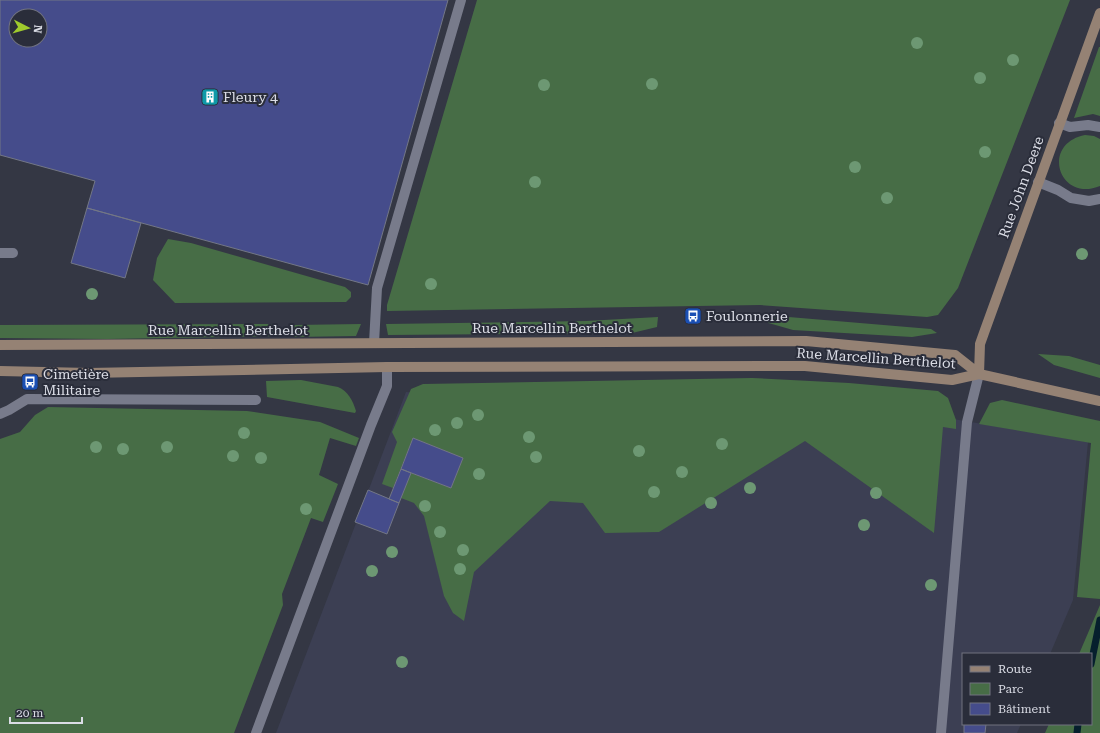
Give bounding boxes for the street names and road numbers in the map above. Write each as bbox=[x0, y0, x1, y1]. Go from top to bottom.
street label: Rue John Deere bbox=[995, 134, 1047, 240]
street label: Rue Marcellin Berthelot bbox=[472, 320, 632, 336]
street label: Rue Marcellin Berthelot bbox=[148, 322, 308, 338]
street label: Rue Marcellin Berthelot bbox=[796, 344, 956, 372]

